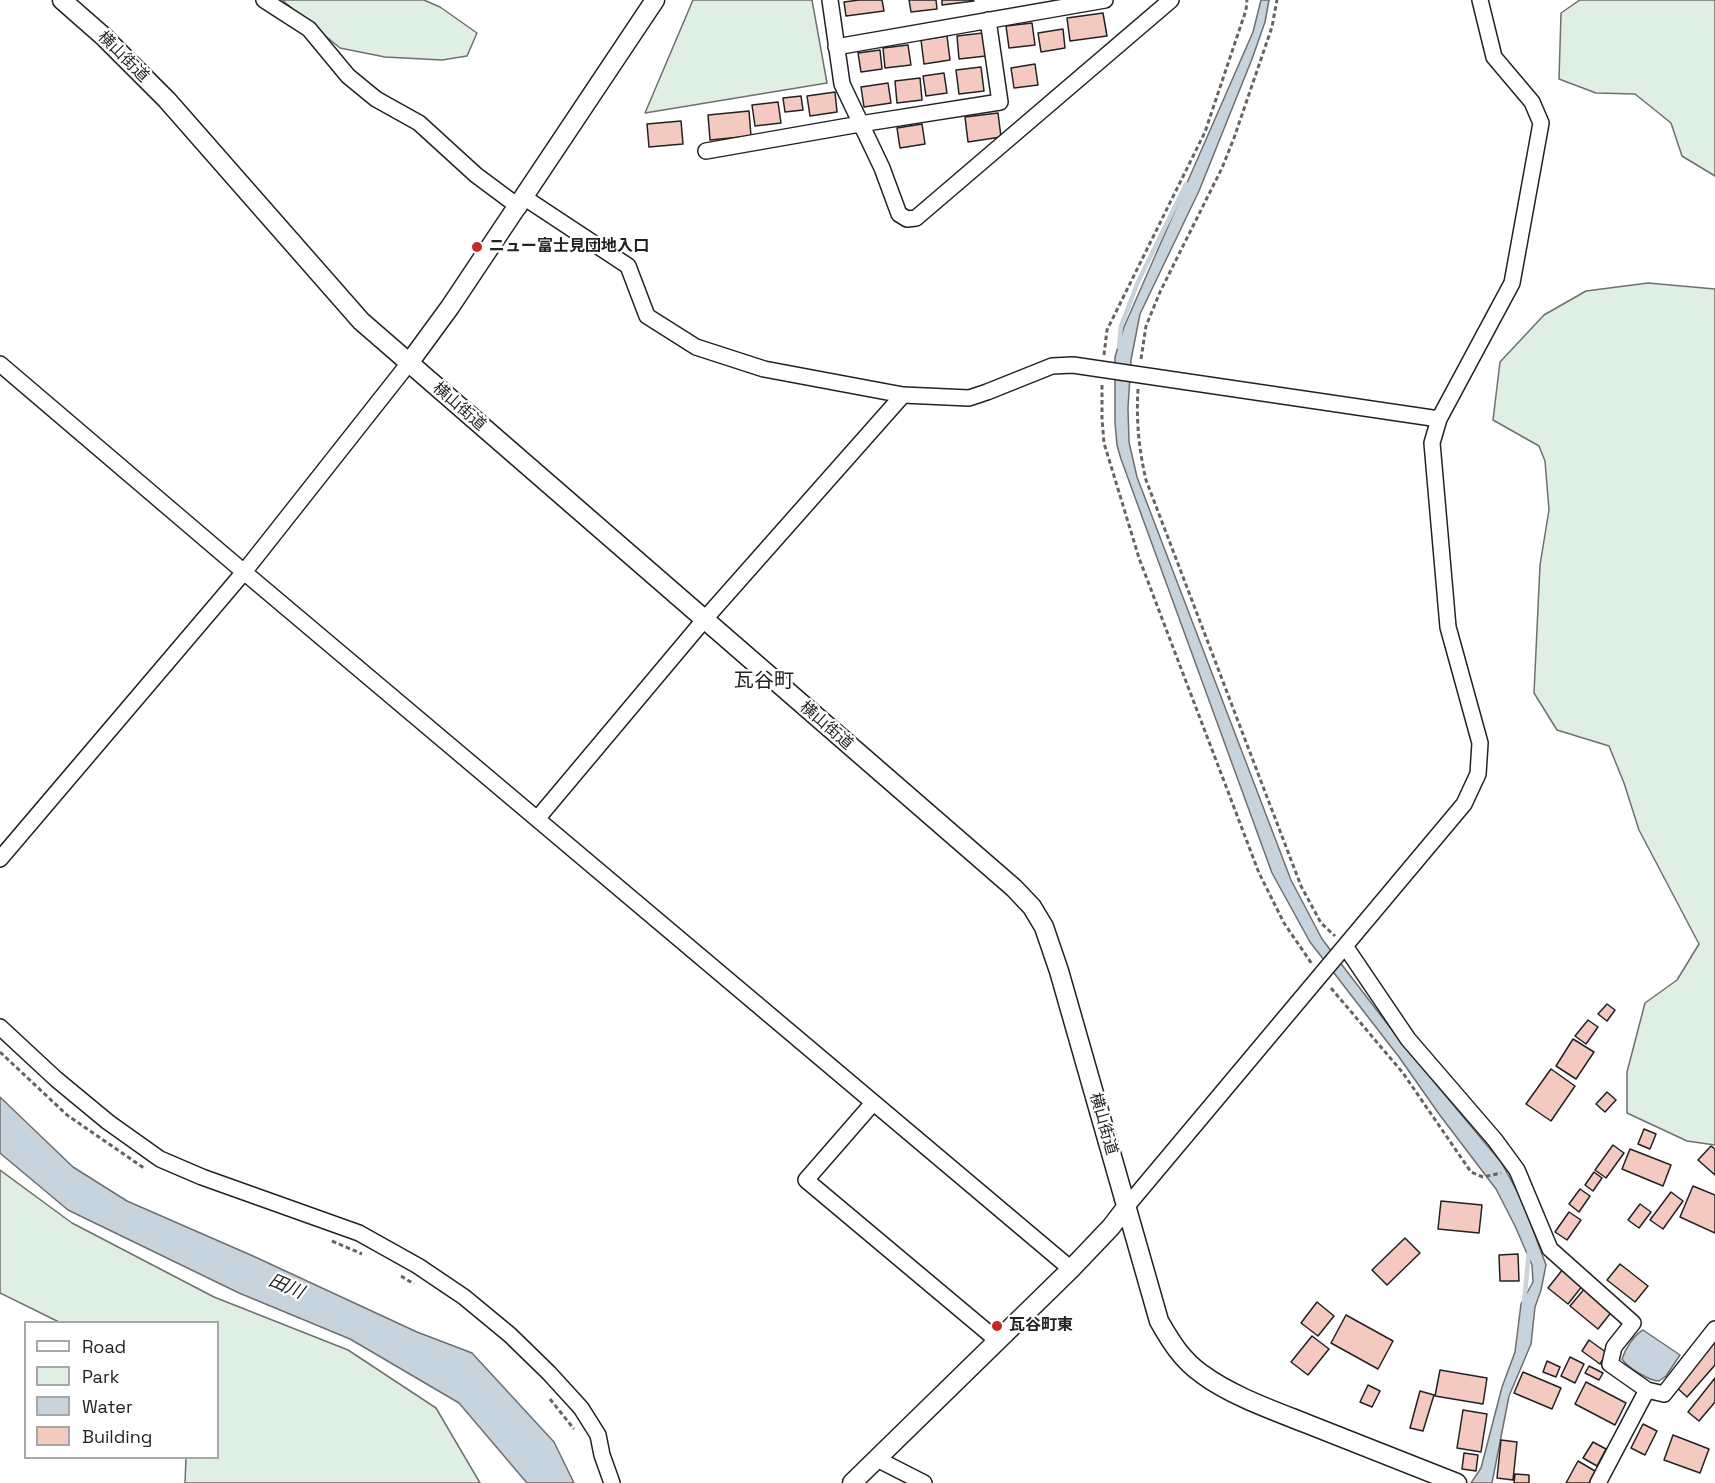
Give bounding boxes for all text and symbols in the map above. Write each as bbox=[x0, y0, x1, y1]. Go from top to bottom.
street label: 横山街道 bbox=[94, 28, 152, 86]
place label: ニュー富士見団地入口 bbox=[489, 237, 649, 257]
marker: ニュー富士見団地入口 bbox=[470, 240, 484, 254]
street label: 横山街道 bbox=[429, 379, 489, 435]
district label: 瓦谷町 bbox=[734, 670, 794, 694]
street label: 横山街道 bbox=[796, 698, 856, 754]
street label: 横山街道 bbox=[1085, 1091, 1121, 1157]
water label: 田川 bbox=[265, 1270, 307, 1304]
place label: 瓦谷町東 bbox=[1009, 1316, 1073, 1336]
marker: 瓦谷町東 bbox=[990, 1319, 1004, 1333]
legend bbox=[24, 1321, 219, 1459]
text: Road bbox=[82, 1335, 126, 1358]
text: Park bbox=[82, 1365, 119, 1388]
text: Water bbox=[82, 1395, 133, 1418]
text: Building bbox=[82, 1425, 152, 1448]

